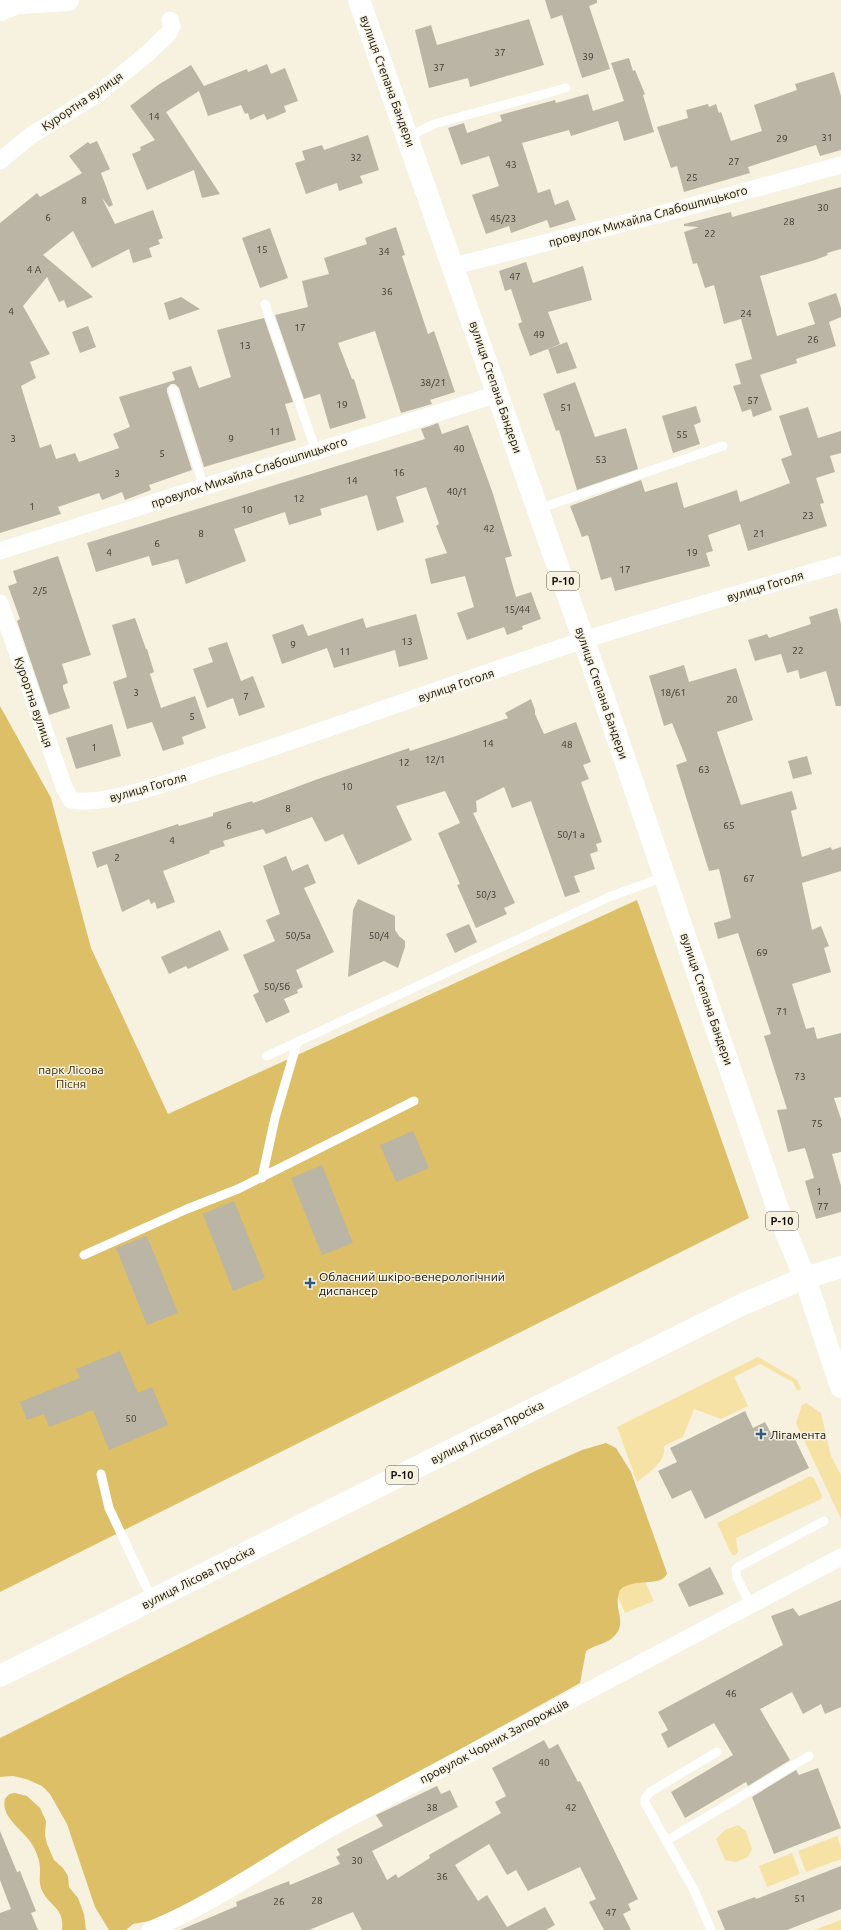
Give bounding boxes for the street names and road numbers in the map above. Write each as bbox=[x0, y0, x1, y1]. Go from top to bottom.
street label: вулиця Степана Бандери bbox=[358, 14, 418, 148]
street label: Курортна вулиця bbox=[39, 69, 125, 133]
street label: провулок Михайла Слабошпицького bbox=[547, 183, 749, 249]
street label: вулиця Степана Бандери bbox=[467, 319, 525, 455]
street label: провулок Михайла Слабошпицького bbox=[149, 434, 349, 510]
street label: вулиця Гоголя bbox=[725, 568, 805, 604]
road number: Р-10 bbox=[547, 572, 579, 590]
street label: вулиця Степана Бандери bbox=[573, 625, 631, 761]
street label: Курортна вулиця bbox=[12, 655, 56, 749]
street label: вулиця Гоголя bbox=[416, 666, 496, 704]
street label: вулиця Гоголя bbox=[108, 770, 188, 804]
street label: вулиця Степана Бандери bbox=[678, 931, 736, 1067]
road number: Р-10 bbox=[766, 1212, 798, 1230]
street label: вулиця Лісова Просіка bbox=[428, 1398, 546, 1466]
road number: Р-10 bbox=[386, 1466, 418, 1484]
street label: вулиця Лісова Просіка bbox=[139, 1543, 257, 1611]
street label: провулок Чорних Запорожців bbox=[417, 1696, 571, 1786]

